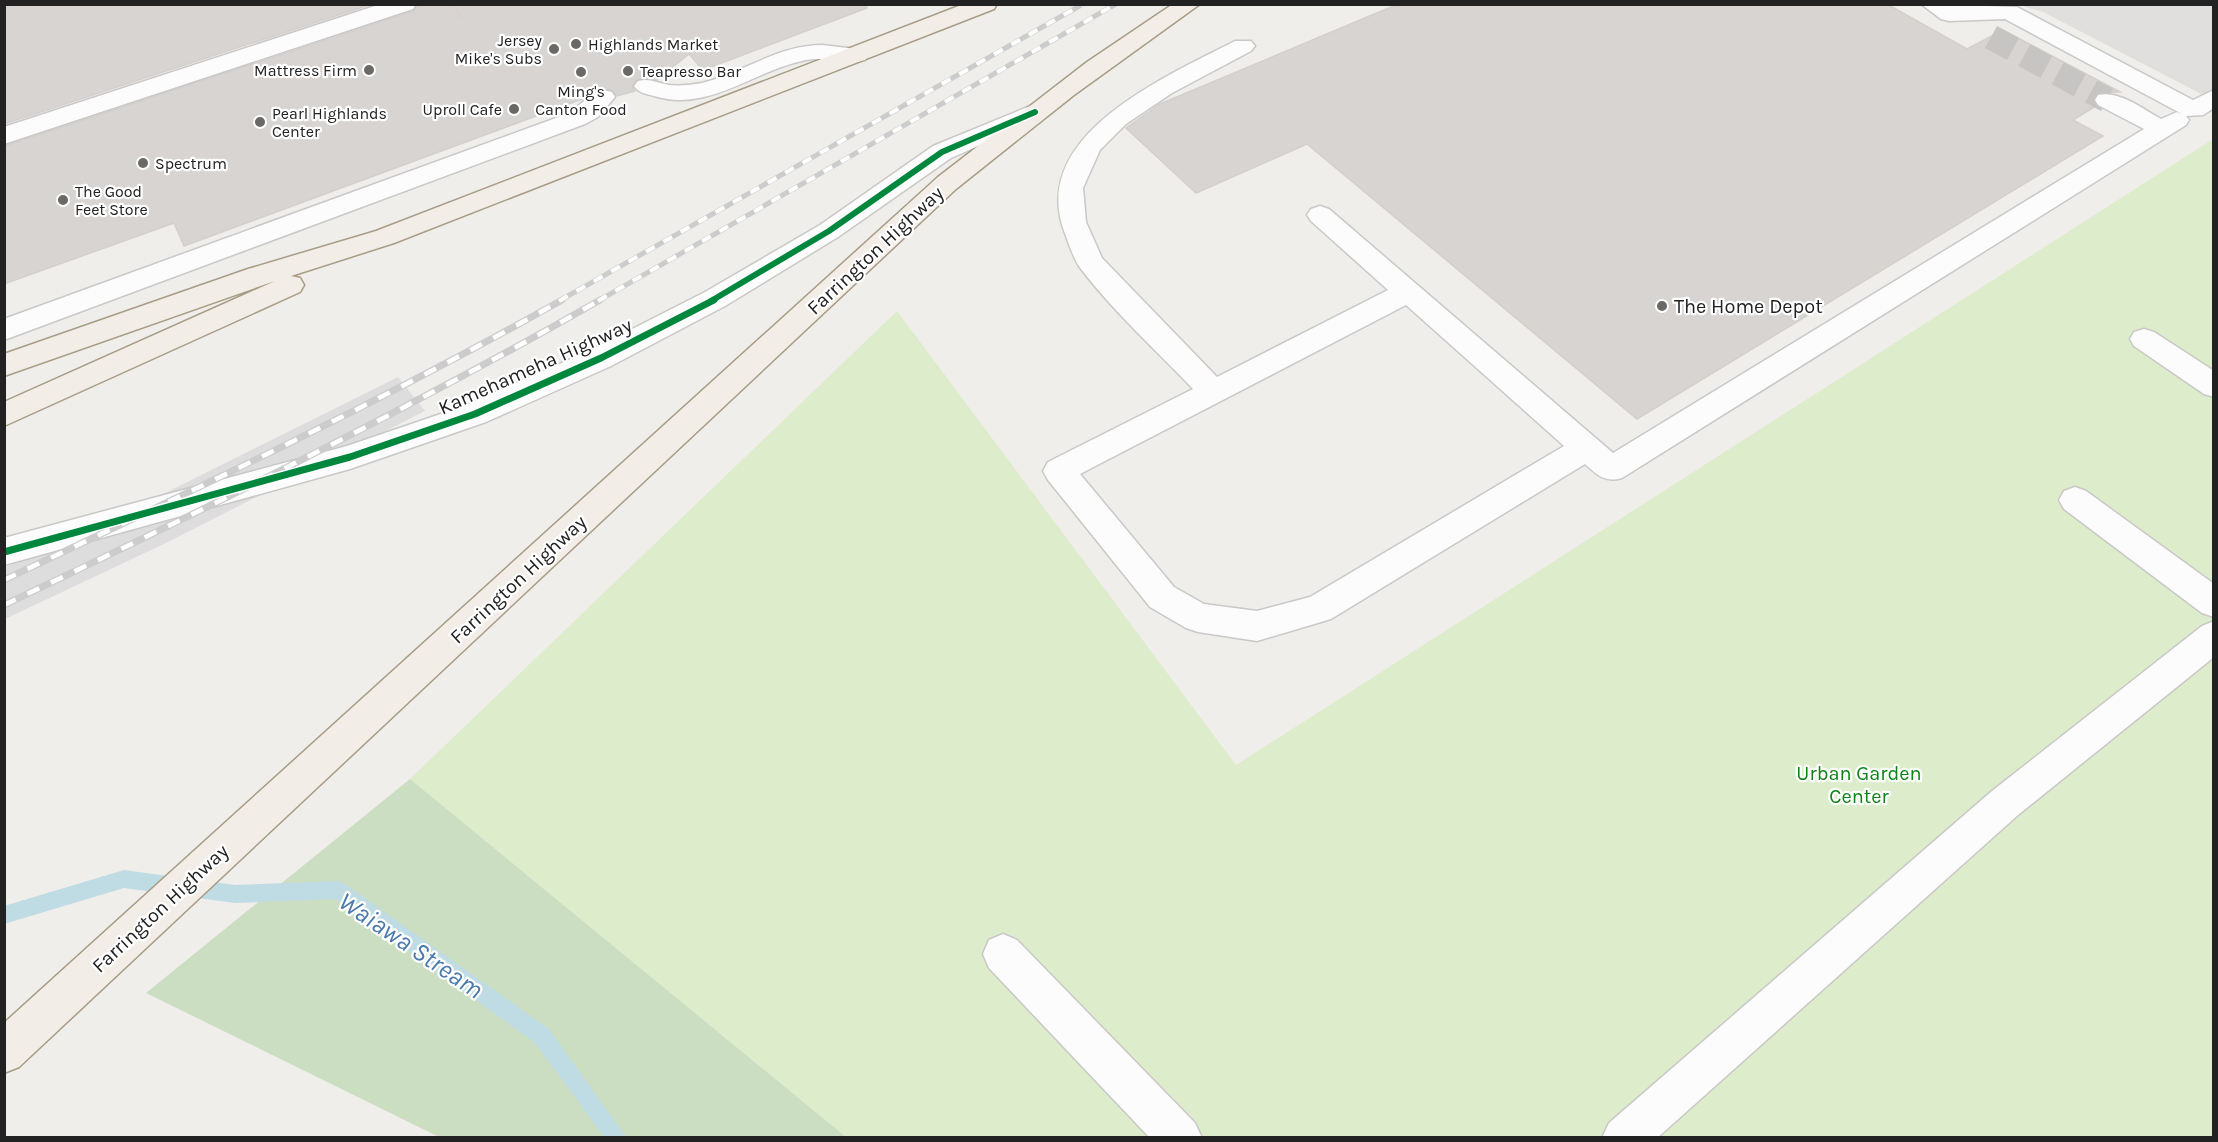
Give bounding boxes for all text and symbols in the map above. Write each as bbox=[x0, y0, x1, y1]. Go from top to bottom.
place label: Jersey Mike's Subs bbox=[455, 31, 543, 68]
place label: Highlands Market bbox=[588, 35, 718, 54]
marker: Highlands Market bbox=[569, 37, 583, 51]
marker: Jersey Mike's Subs bbox=[547, 42, 561, 56]
place label: Mattress Firm bbox=[254, 61, 357, 80]
place label: Teapresso Bar bbox=[640, 62, 741, 81]
marker: Mattress Firm bbox=[362, 63, 376, 77]
marker: Teapresso Bar bbox=[621, 64, 635, 78]
marker: Ming's Canton Food bbox=[574, 65, 588, 79]
place label: Ming's Canton Food bbox=[535, 82, 627, 119]
place label: Uproll Cafe bbox=[423, 100, 502, 119]
marker: Uproll Cafe bbox=[507, 102, 521, 116]
place label: Pearl Highlands Center bbox=[272, 104, 387, 141]
marker: Pearl Highlands Center bbox=[253, 115, 267, 129]
place label: Spectrum bbox=[155, 154, 227, 173]
marker: Spectrum bbox=[136, 156, 150, 170]
street label: Farrington Highway bbox=[803, 181, 948, 319]
place label: The Good Feet Store bbox=[75, 182, 148, 219]
marker: The Good Feet Store bbox=[56, 193, 70, 207]
place label: The Home Depot bbox=[1674, 295, 1823, 318]
marker: The Home Depot bbox=[1655, 299, 1669, 313]
street label: Kamehameha Highway bbox=[435, 313, 636, 420]
street label: Farrington Highway bbox=[446, 510, 591, 648]
park label: Urban Garden Center bbox=[1796, 762, 1922, 808]
street label: Farrington Highway bbox=[88, 839, 233, 977]
water label: Waiawa Stream bbox=[332, 886, 489, 1005]

